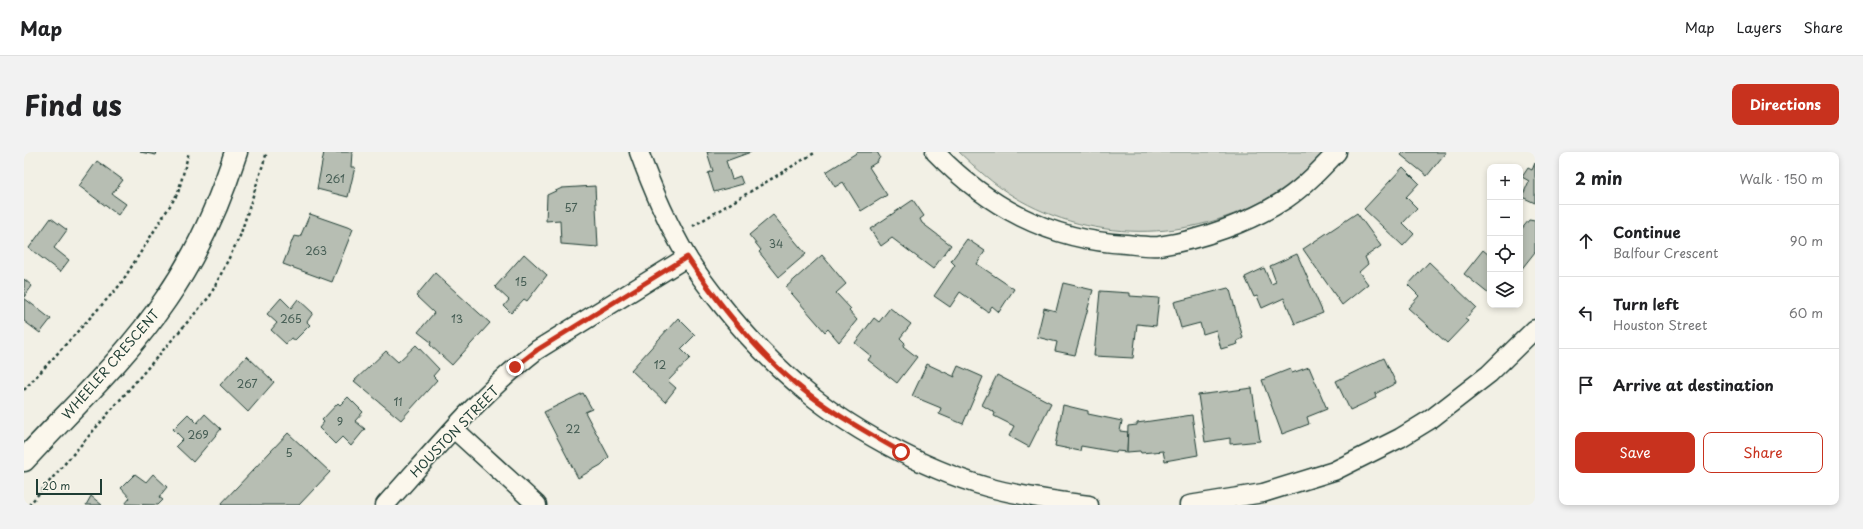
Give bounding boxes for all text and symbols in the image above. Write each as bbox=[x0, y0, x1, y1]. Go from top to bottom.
text: Map bbox=[20, 14, 62, 42]
text: Map bbox=[1685, 17, 1715, 38]
text: Layers bbox=[1737, 17, 1782, 38]
text: Share bbox=[1804, 17, 1843, 38]
text: Find us bbox=[24, 83, 122, 126]
button: Directions bbox=[1732, 84, 1839, 125]
map controls bbox=[1487, 164, 1523, 308]
button: + bbox=[1487, 164, 1523, 200]
text: 2 min bbox=[1575, 165, 1622, 191]
text: Walk · 150 m bbox=[1739, 169, 1823, 188]
house number: 261 bbox=[325, 170, 345, 187]
house number: 57 bbox=[564, 199, 578, 216]
button: − bbox=[1487, 200, 1523, 236]
text: Continue bbox=[1613, 220, 1681, 243]
icon: ahead bbox=[1575, 230, 1597, 252]
text: 90 m bbox=[1790, 231, 1823, 250]
house number: 34 bbox=[769, 235, 783, 252]
button: locate bbox=[1487, 236, 1523, 272]
house number: 263 bbox=[305, 242, 327, 259]
text: Balfour Crescent bbox=[1613, 243, 1718, 262]
button: layers bbox=[1487, 272, 1523, 308]
house number: 15 bbox=[515, 273, 527, 290]
text: Turn left bbox=[1613, 292, 1679, 315]
icon: left bbox=[1575, 302, 1597, 324]
text: 60 m bbox=[1789, 303, 1823, 322]
street label: WHEELER CRESCENT bbox=[57, 305, 163, 423]
house number: 265 bbox=[280, 310, 302, 327]
house number: 13 bbox=[451, 310, 463, 327]
text: Houston Street bbox=[1613, 315, 1707, 334]
house number: 12 bbox=[654, 356, 667, 373]
route end bbox=[506, 358, 524, 376]
text: Arrive at destination bbox=[1613, 373, 1774, 396]
icon: arrive bbox=[1575, 374, 1597, 396]
house number: 267 bbox=[237, 375, 257, 392]
street label: HOUSTON STREET bbox=[405, 381, 503, 481]
house number: 11 bbox=[393, 393, 403, 410]
house number: 9 bbox=[337, 413, 343, 430]
house number: 22 bbox=[566, 420, 580, 437]
house number: 269 bbox=[187, 426, 209, 443]
button: Save bbox=[1575, 432, 1695, 473]
button: Share bbox=[1703, 432, 1823, 473]
route start bbox=[892, 443, 910, 461]
house number: 5 bbox=[285, 444, 293, 461]
scale bar bbox=[36, 477, 102, 496]
text: 20 m bbox=[42, 477, 70, 494]

